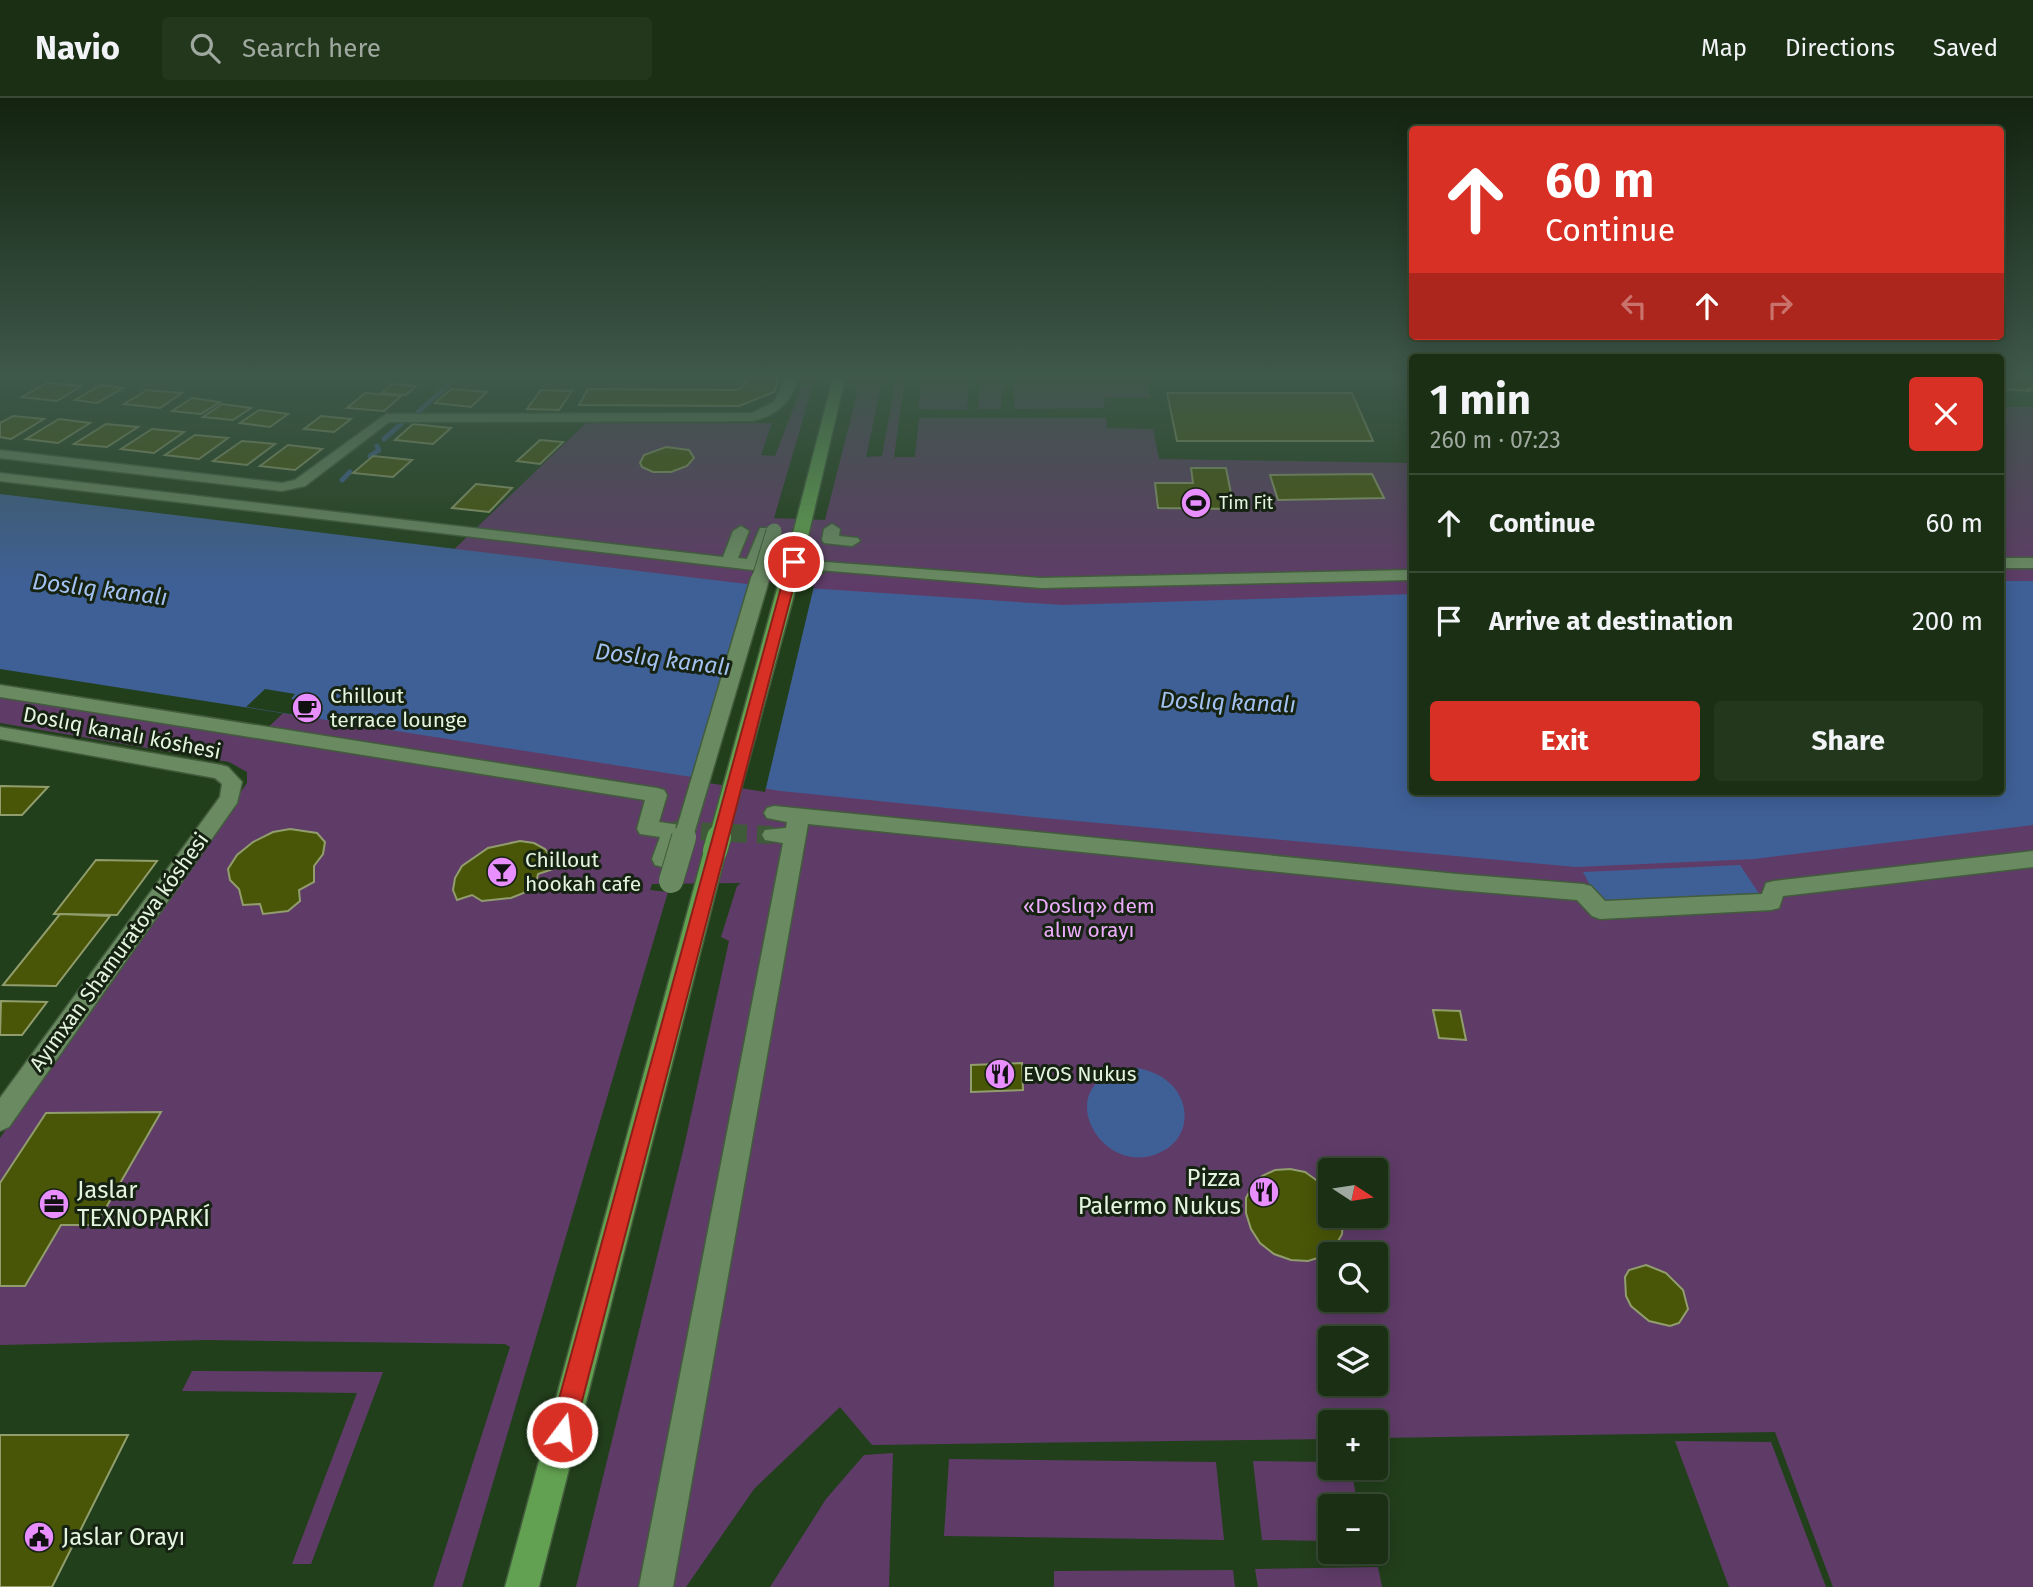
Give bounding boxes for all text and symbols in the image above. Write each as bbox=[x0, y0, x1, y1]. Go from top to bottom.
search box bbox=[162, 17, 652, 80]
text: Navio bbox=[35, 28, 120, 68]
icon: search bbox=[186, 29, 224, 67]
text: Search here bbox=[242, 33, 381, 64]
text: Map bbox=[1701, 34, 1747, 62]
text: Directions bbox=[1785, 34, 1895, 62]
text: Saved bbox=[1933, 34, 1998, 62]
text: 60 m bbox=[1545, 151, 1654, 210]
icon: ahead bbox=[1430, 154, 1521, 245]
text: Continue bbox=[1545, 211, 1675, 249]
icon: left bbox=[1615, 287, 1653, 325]
icon: ahead bbox=[1688, 287, 1726, 325]
icon: right bbox=[1761, 287, 1799, 325]
text: 1 min bbox=[1430, 375, 1531, 425]
button: close bbox=[1909, 377, 1983, 451]
text: 260 m · 07:23 bbox=[1430, 426, 1561, 454]
sports icon: Tim Fit bbox=[1179, 486, 1213, 520]
place label: Tim Fit bbox=[1219, 492, 1274, 514]
icon: ahead bbox=[1430, 504, 1468, 542]
text: Continue bbox=[1489, 508, 1595, 539]
text: 60 m bbox=[1925, 508, 1983, 539]
pin bbox=[764, 532, 824, 592]
icon: arrive bbox=[775, 543, 813, 581]
water label: Doslıq kanalı bbox=[31, 567, 169, 611]
icon: arrive bbox=[1430, 602, 1468, 640]
text: Arrive at destination bbox=[1489, 606, 1733, 637]
text: 200 m bbox=[1912, 606, 1983, 637]
water label: Doslıq kanalı bbox=[594, 637, 732, 681]
place label: Chillout terrace lounge bbox=[330, 683, 467, 733]
water label: Doslıq kanalı bbox=[1160, 686, 1296, 718]
cafe icon: Chillout terrace lounge bbox=[290, 691, 324, 725]
street label: Doslıq kanalı kóshesi bbox=[21, 701, 223, 765]
button: Exit bbox=[1430, 701, 1700, 781]
button: Share bbox=[1714, 701, 1983, 781]
street label: Ayımxan Shamuratova kóshesi bbox=[24, 828, 214, 1076]
place label: Chillout hookah cafe bbox=[525, 847, 641, 897]
bar icon: Chillout hookah cafe bbox=[485, 855, 519, 889]
park label: «Doslıq» dem alıw orayı bbox=[1023, 893, 1155, 943]
restaurant icon: EVOS Nukus bbox=[983, 1057, 1017, 1091]
place label: EVOS Nukus bbox=[1023, 1061, 1137, 1087]
north arrow bbox=[1318, 1158, 1388, 1228]
map controls bbox=[1318, 1158, 1388, 1564]
place label: Pizza Palermo Nukus bbox=[1078, 1164, 1241, 1220]
restaurant icon: Pizza Palermo Nukus bbox=[1247, 1175, 1281, 1209]
place label: Jaslar TEXNOPARKÍ bbox=[77, 1176, 210, 1232]
office icon: Jaslar TEXNOPARKÍ bbox=[37, 1187, 71, 1221]
button: search bbox=[1318, 1242, 1388, 1312]
button: layers bbox=[1318, 1326, 1388, 1396]
position arrow bbox=[525, 1395, 599, 1469]
button: + bbox=[1318, 1410, 1388, 1480]
button: − bbox=[1318, 1494, 1388, 1564]
public building icon: Jaslar Orayı bbox=[22, 1520, 56, 1554]
place label: Jaslar Orayı bbox=[62, 1523, 185, 1551]

